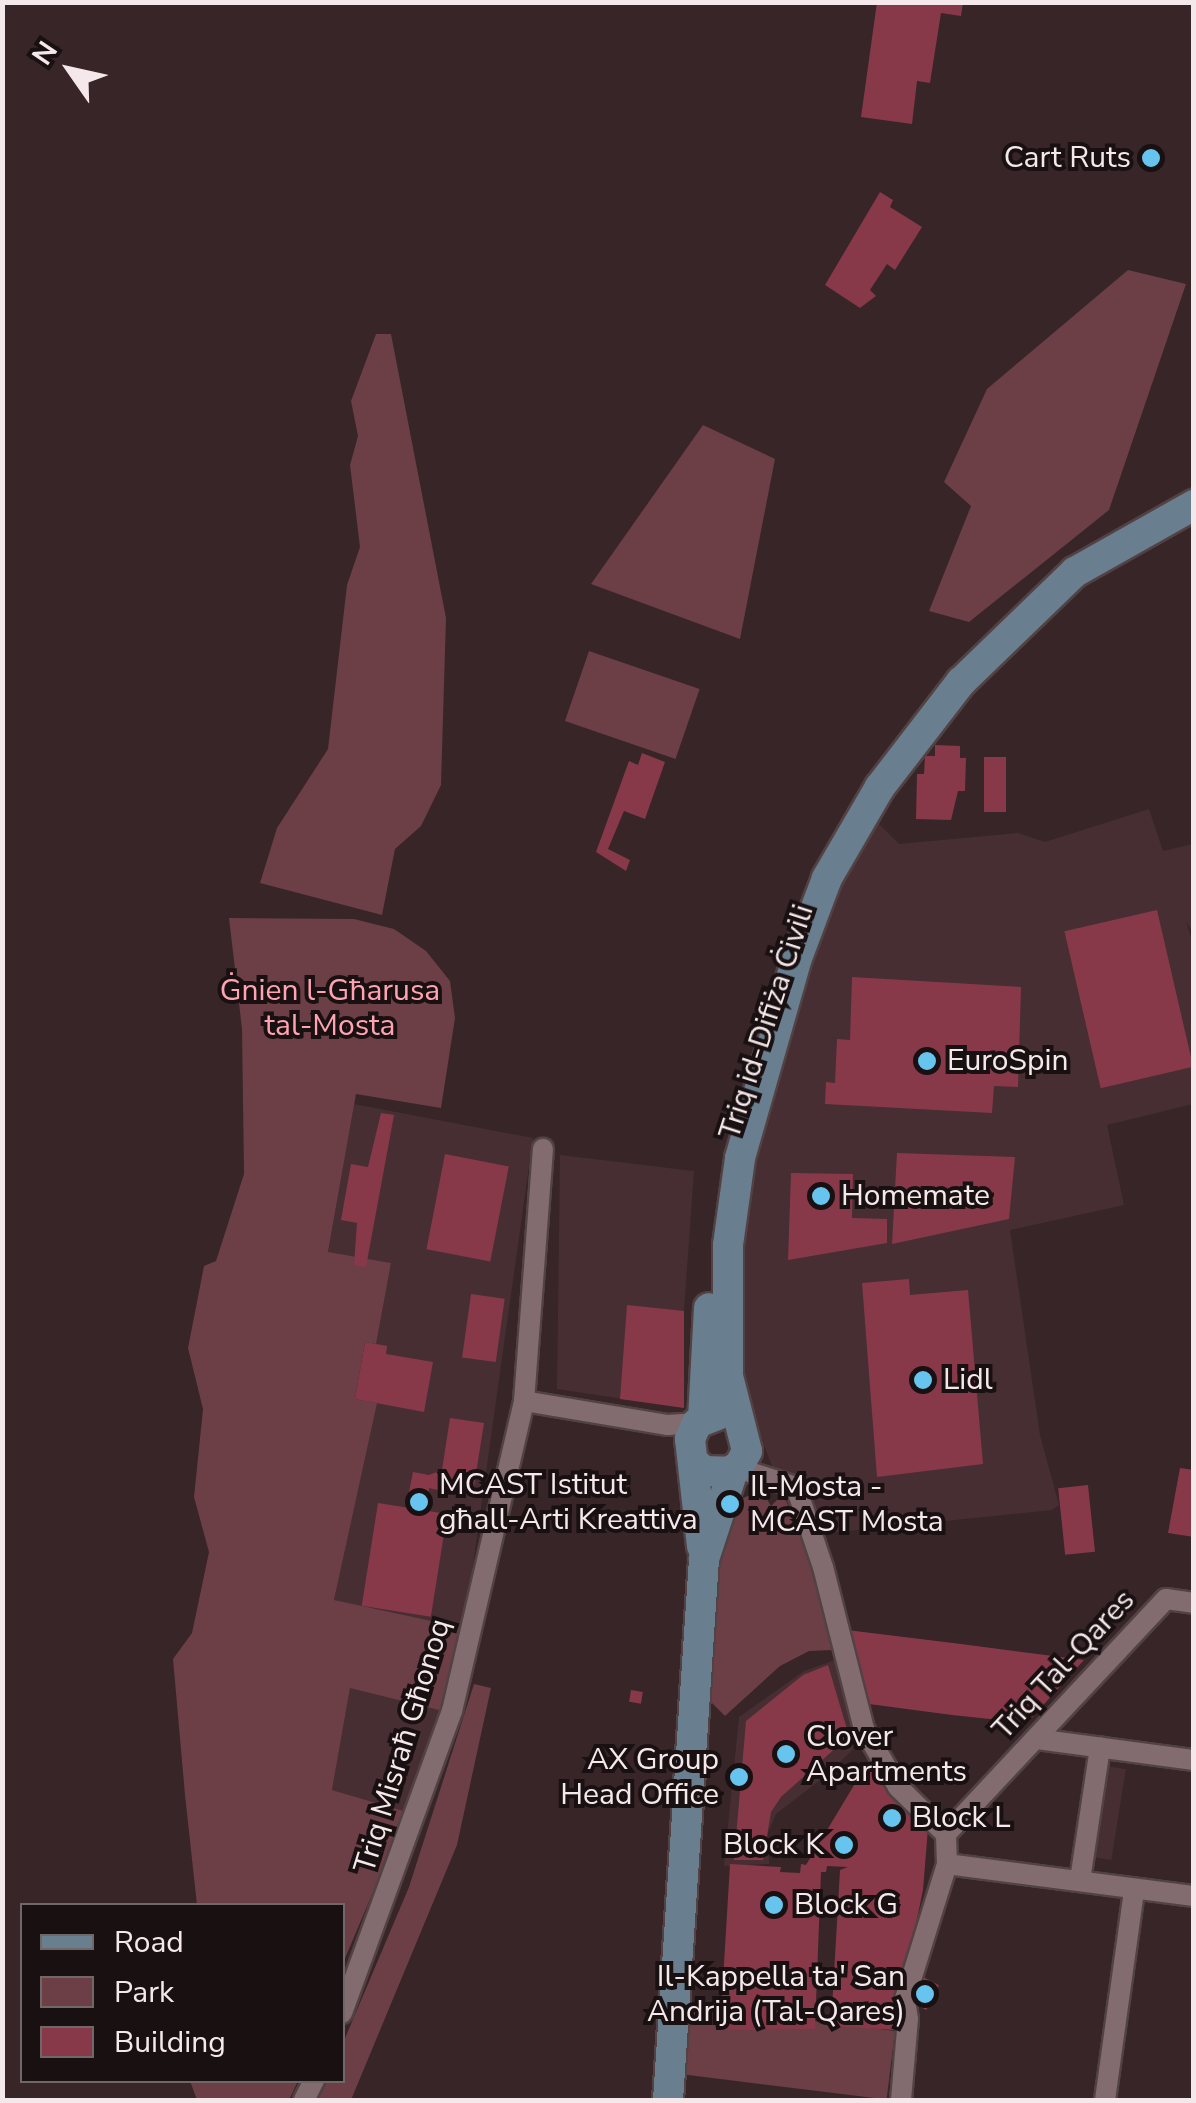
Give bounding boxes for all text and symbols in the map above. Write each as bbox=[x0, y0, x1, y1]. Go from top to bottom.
north arrow bbox=[20, 20, 120, 120]
text: N bbox=[24, 34, 67, 73]
place label: Cart Ruts bbox=[1004, 140, 1131, 176]
marker: Cart Ruts bbox=[1140, 147, 1162, 169]
street label: Triq id-Difiża Ċivili bbox=[712, 900, 822, 1144]
park label: Ġnien l-Għarusa tal-Mosta bbox=[220, 973, 440, 1044]
place label: EuroSpin bbox=[947, 1043, 1068, 1079]
marker: EuroSpin bbox=[916, 1050, 938, 1072]
place label: Homemate bbox=[841, 1178, 990, 1214]
marker: Homemate bbox=[810, 1185, 832, 1207]
place label: Lidl bbox=[943, 1362, 993, 1398]
marker: Lidl bbox=[912, 1369, 934, 1391]
place label: MCAST Istitut għall-Arti Kreattiva bbox=[439, 1467, 698, 1538]
place label: Il-Mosta - MCAST Mosta bbox=[750, 1469, 944, 1540]
marker: MCAST Istitut għall-Arti Kreattiva bbox=[408, 1491, 430, 1513]
marker: Il-Mosta - MCAST Mosta bbox=[719, 1493, 741, 1515]
street label: Triq Tal-Qares bbox=[986, 1583, 1142, 1747]
street label: Triq Misraħ Għonoq bbox=[347, 1615, 459, 1877]
place label: Clover Apartments bbox=[806, 1719, 967, 1790]
place label: AX Group Head Office bbox=[560, 1742, 719, 1812]
marker: Clover Apartments bbox=[775, 1743, 797, 1765]
marker: AX Group Head Office bbox=[728, 1766, 750, 1788]
place label: Block L bbox=[912, 1800, 1011, 1836]
marker: Block L bbox=[881, 1807, 903, 1829]
place label: Block K bbox=[723, 1827, 824, 1863]
marker: Block K bbox=[833, 1834, 855, 1856]
place label: Block G bbox=[794, 1887, 898, 1923]
marker: Block G bbox=[763, 1894, 785, 1916]
legend bbox=[20, 1903, 345, 2083]
text: Road bbox=[114, 1922, 184, 1963]
place label: Il-Kappella ta' San Andrija (Tal-Qares) bbox=[647, 1959, 905, 2030]
text: Park bbox=[114, 1972, 174, 2013]
marker: Il-Kappella ta' San Andrija (Tal-Qares) bbox=[914, 1983, 936, 2005]
text: Building bbox=[114, 2022, 226, 2063]

